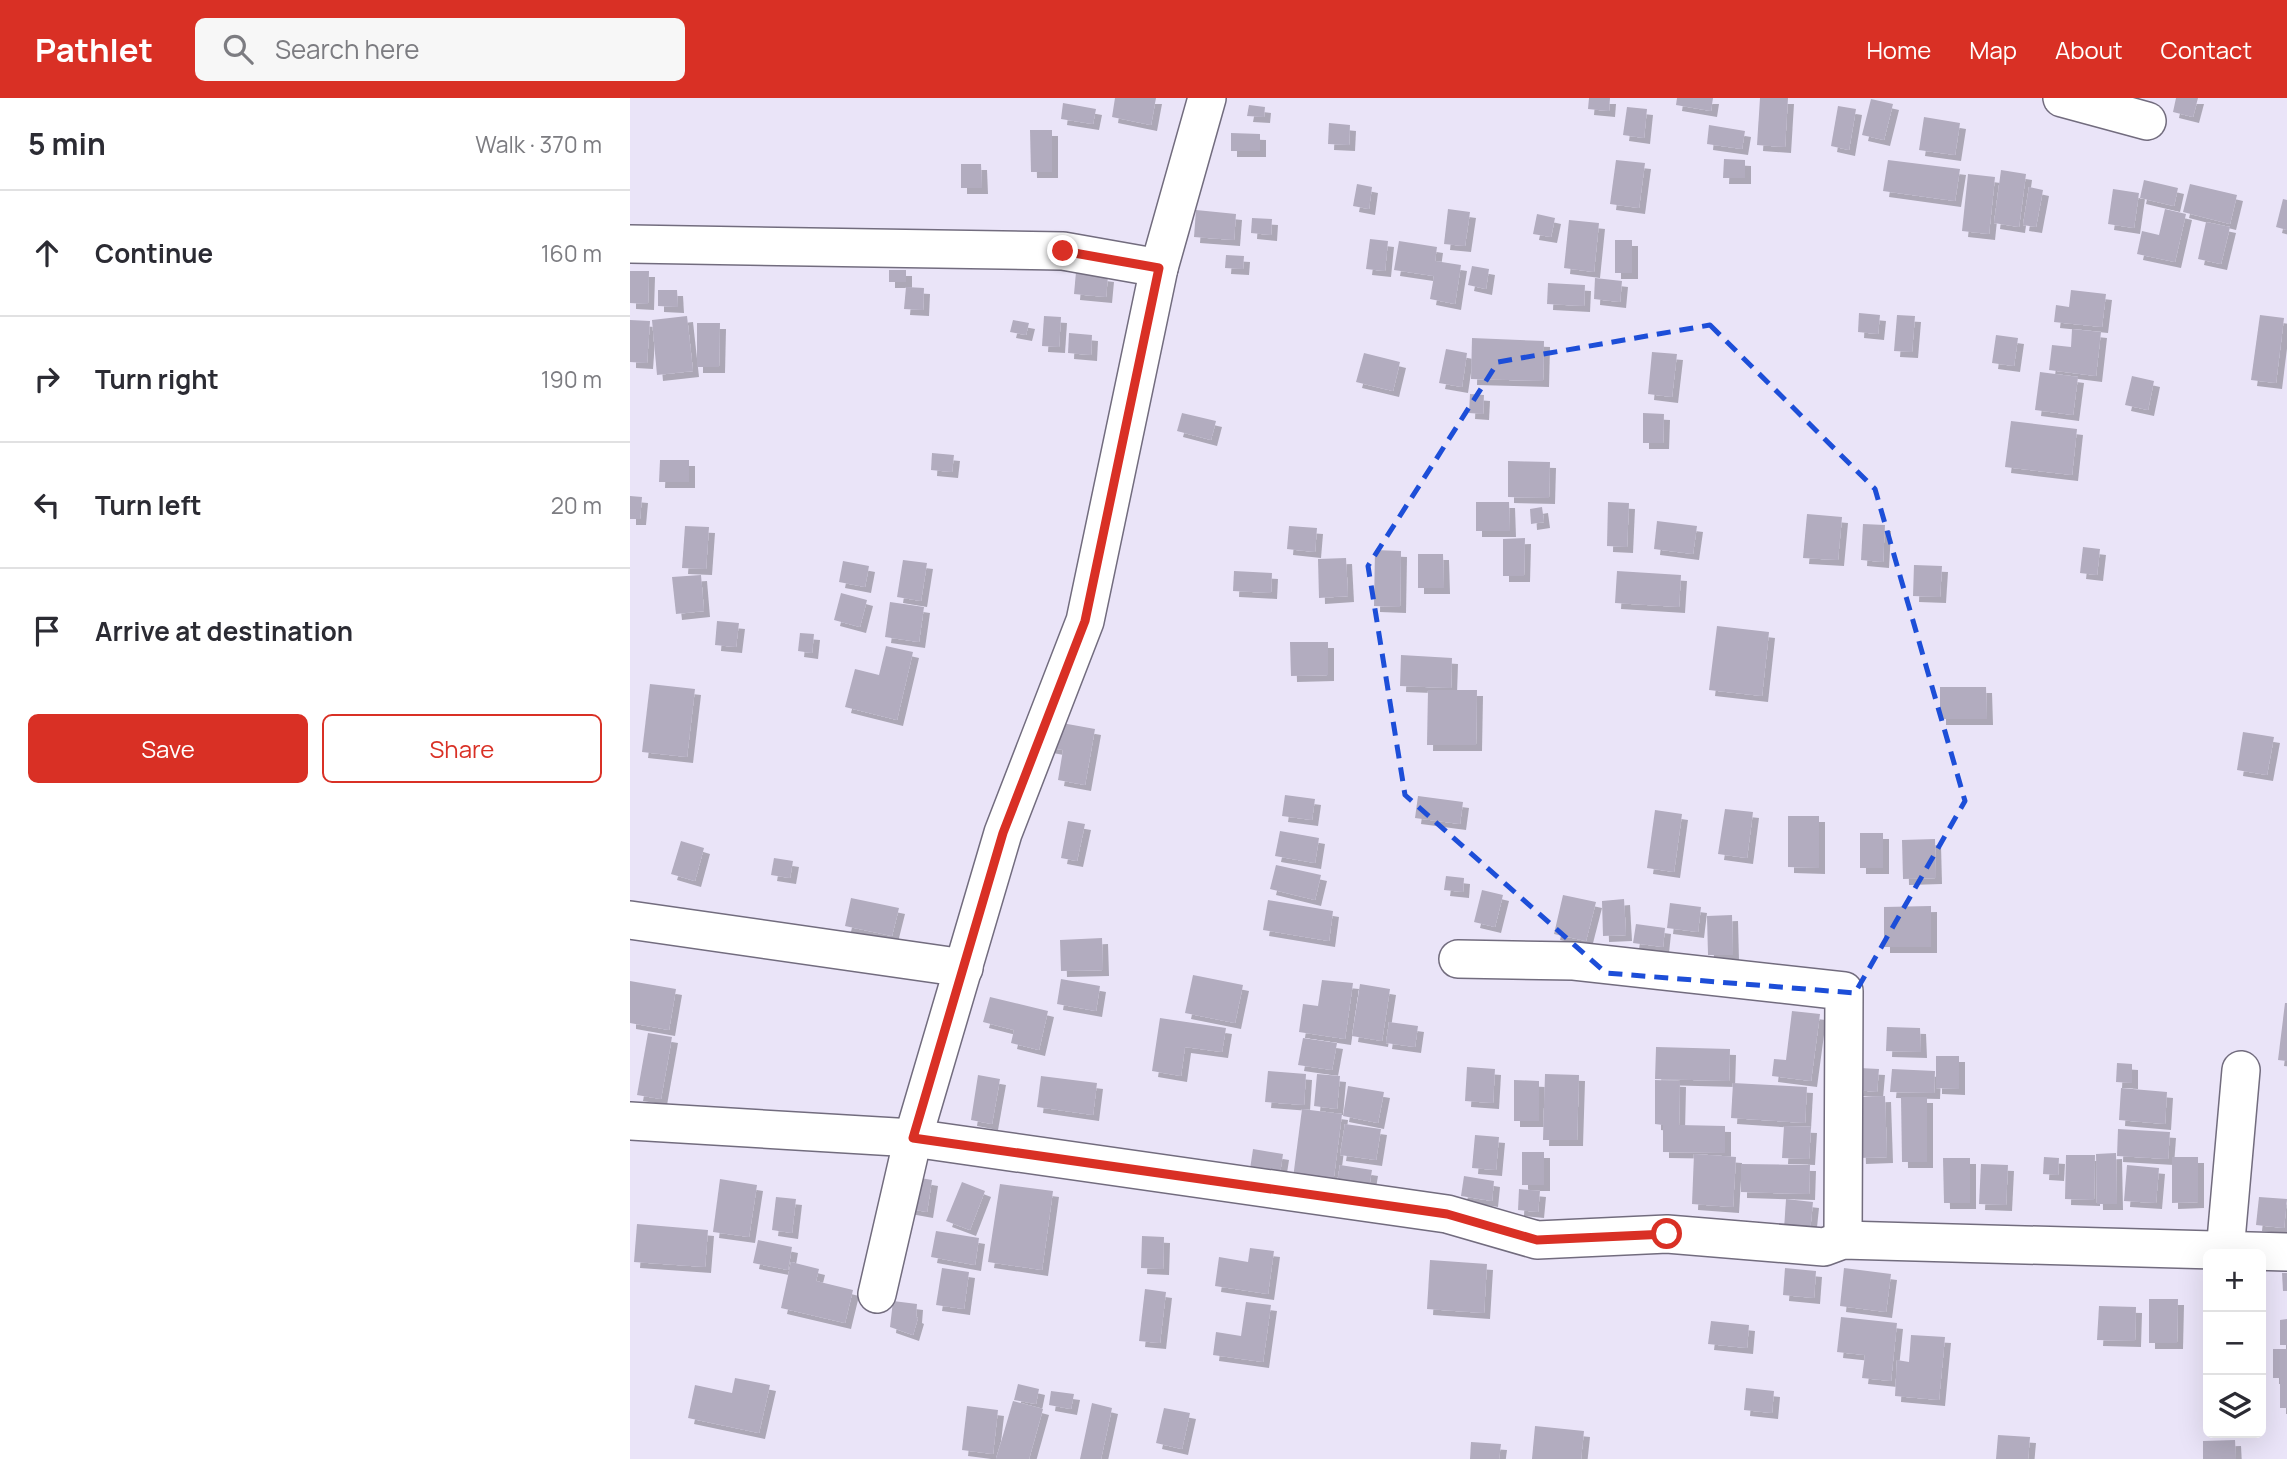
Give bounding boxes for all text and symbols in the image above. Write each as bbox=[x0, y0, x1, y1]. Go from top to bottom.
search box bbox=[195, 18, 685, 81]
text: Pathlet bbox=[35, 27, 153, 72]
icon: search bbox=[219, 30, 257, 68]
text: Search here bbox=[275, 31, 420, 67]
text: Home bbox=[1866, 33, 1931, 66]
text: Map bbox=[1969, 33, 2017, 66]
text: About bbox=[2055, 33, 2123, 66]
text: Contact bbox=[2161, 33, 2252, 66]
text: 5 min bbox=[28, 123, 106, 164]
text: Walk · 370 m bbox=[475, 128, 602, 160]
icon: ahead bbox=[28, 234, 66, 272]
text: Continue bbox=[95, 235, 213, 271]
route end bbox=[1047, 235, 1078, 266]
text: 160 m bbox=[541, 237, 602, 269]
icon: right bbox=[28, 360, 66, 398]
text: Turn right bbox=[95, 361, 219, 397]
text: 190 m bbox=[541, 363, 602, 395]
icon: left bbox=[28, 486, 66, 524]
text: Turn left bbox=[95, 487, 202, 523]
text: 20 m bbox=[551, 489, 602, 521]
icon: arrive bbox=[28, 612, 66, 650]
text: Arrive at destination bbox=[95, 613, 353, 649]
button: Save bbox=[28, 714, 308, 783]
button: Share bbox=[322, 714, 602, 783]
route start bbox=[1651, 1218, 1682, 1249]
map controls bbox=[2203, 1249, 2266, 1438]
button: + bbox=[2203, 1249, 2266, 1312]
button: − bbox=[2203, 1312, 2266, 1375]
button: layers bbox=[2203, 1375, 2266, 1438]

